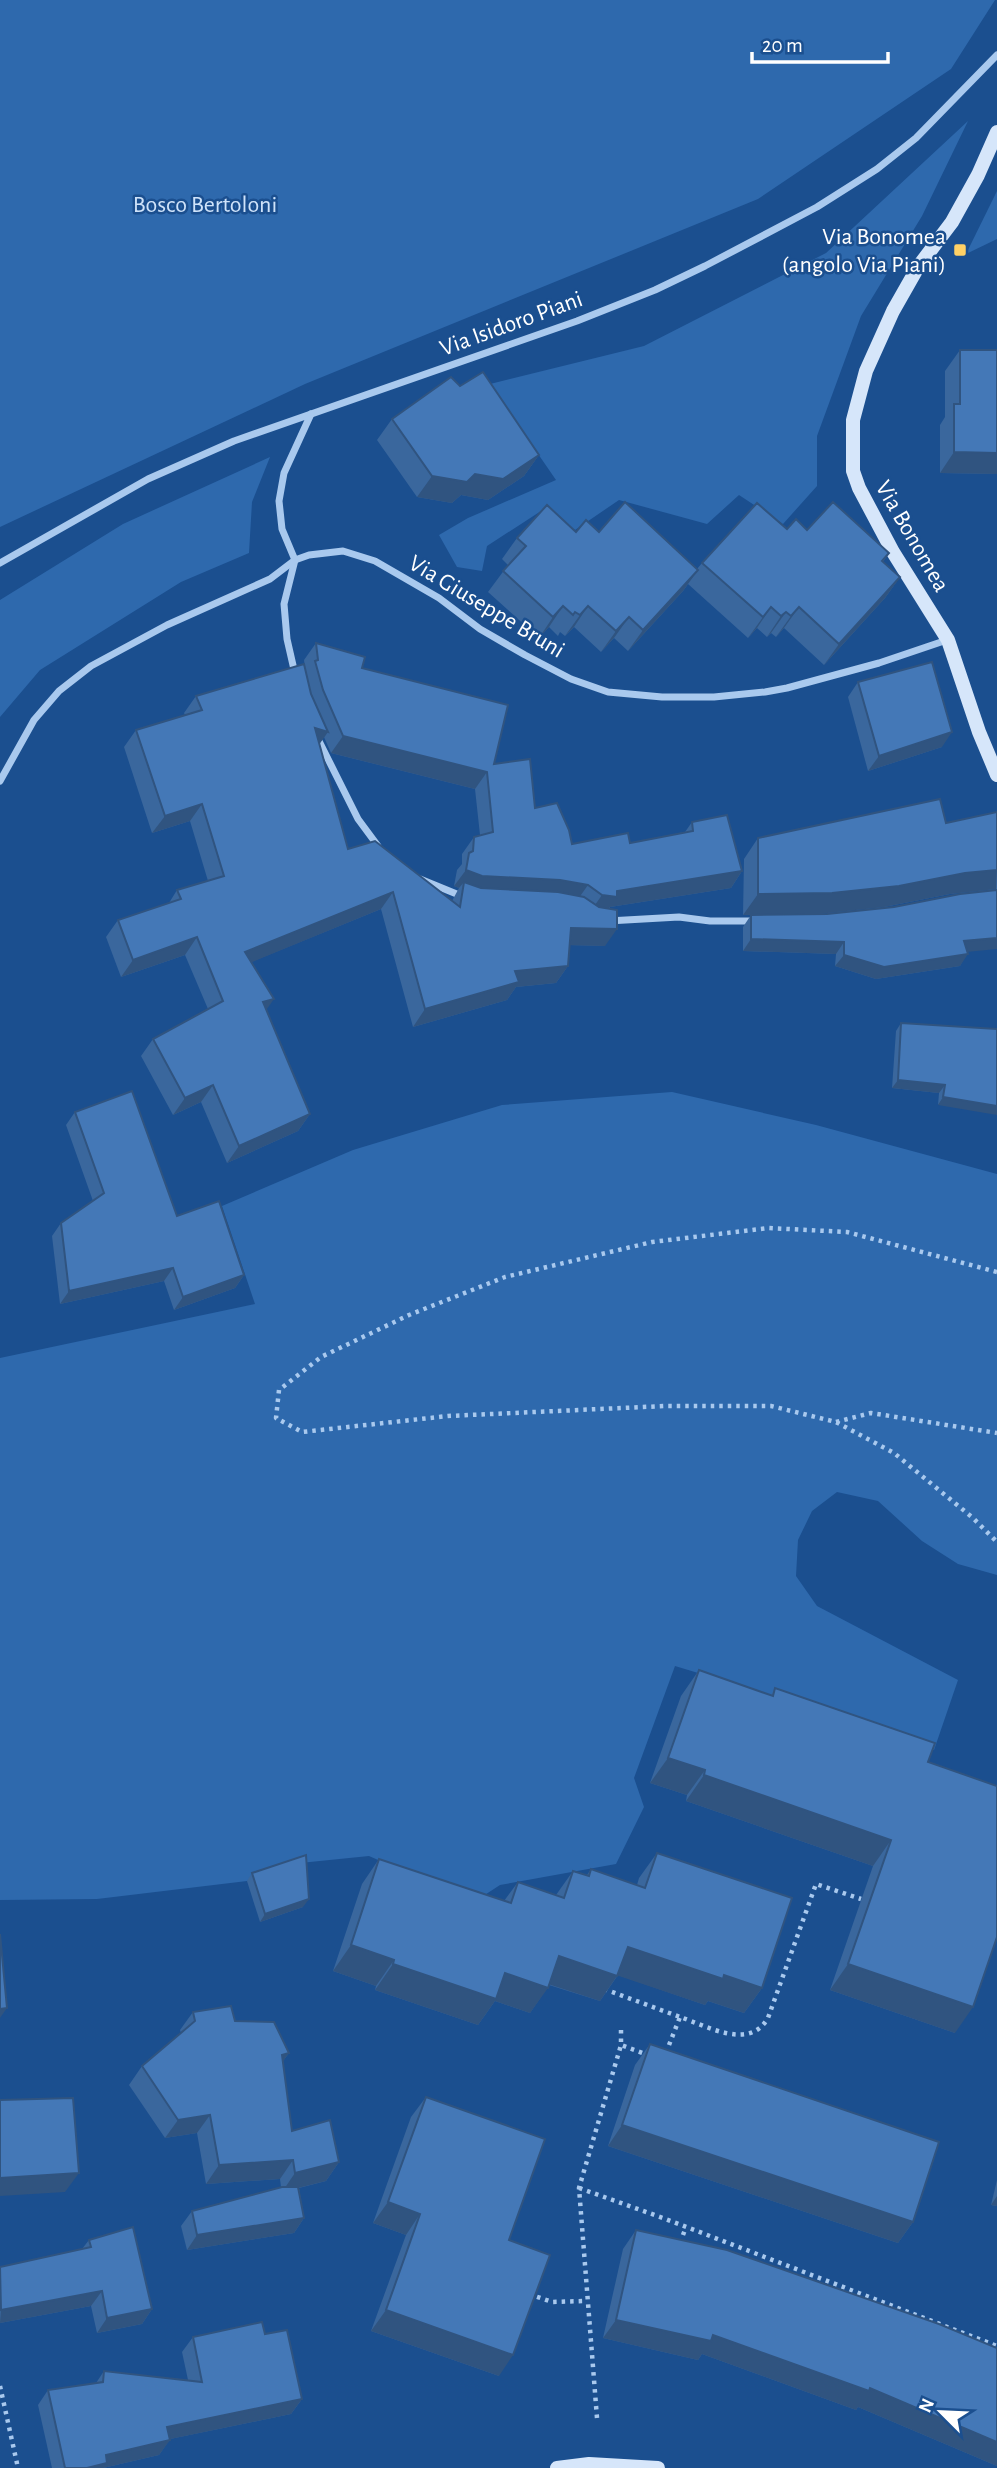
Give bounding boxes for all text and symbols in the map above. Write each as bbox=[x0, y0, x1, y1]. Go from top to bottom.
scale bar bbox=[752, 21, 888, 65]
text: 20 m bbox=[762, 35, 803, 56]
park label: Bosco Bertoloni bbox=[133, 193, 277, 217]
place label: Via Bonomea (angolo Via Piani) bbox=[782, 225, 946, 277]
marker: Via Bonomea (angolo Via Piani) bbox=[952, 242, 968, 258]
street label: Via Isidoro Piani bbox=[437, 287, 586, 361]
street label: Via Bonomea bbox=[871, 477, 953, 596]
street label: Via Giuseppe Bruni bbox=[405, 551, 568, 663]
north arrow bbox=[906, 2377, 976, 2447]
text: N bbox=[915, 2396, 938, 2416]

